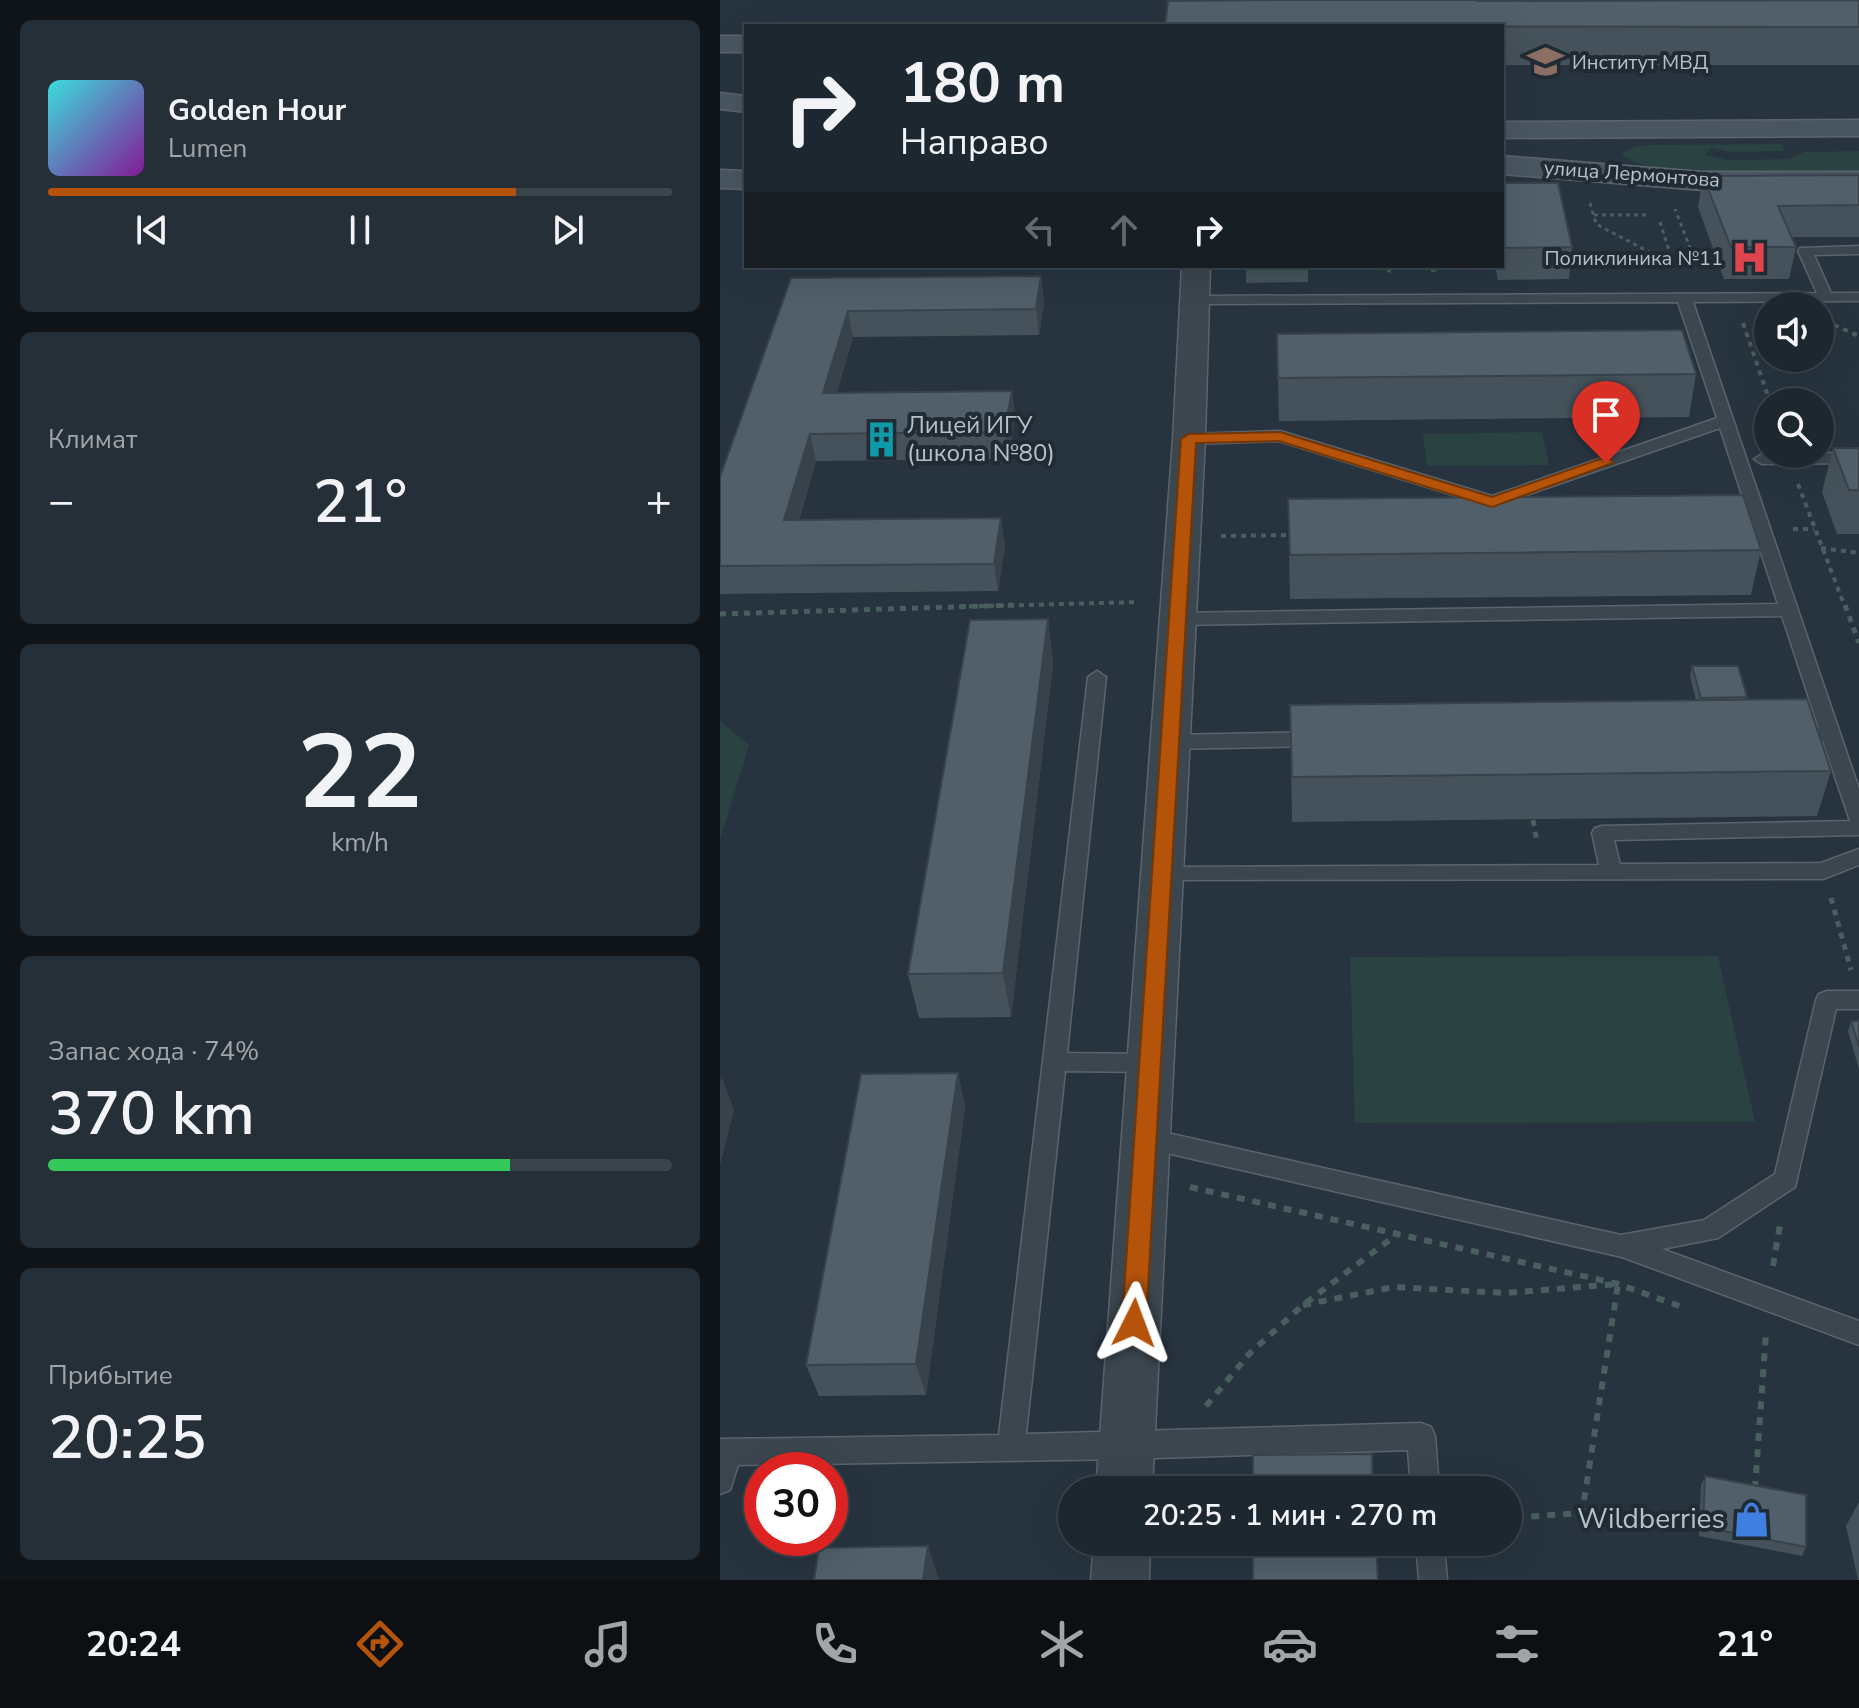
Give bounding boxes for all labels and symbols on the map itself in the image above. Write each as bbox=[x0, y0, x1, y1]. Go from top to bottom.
school or university icon: Институт МВД bbox=[1527, 43, 1565, 81]
place label: Институт МВД bbox=[1572, 49, 1709, 76]
street label: улица Лермонтова bbox=[1543, 154, 1721, 194]
hospital icon: Поликлиника №11 bbox=[1730, 239, 1768, 277]
place label: Поликлиника №11 bbox=[1544, 245, 1723, 272]
pin bbox=[1572, 381, 1640, 463]
place label: Лицей ИГУ (школа №80) bbox=[907, 409, 1055, 469]
building icon: Лицей ИГУ (школа №80) bbox=[862, 420, 900, 458]
position arrow bbox=[1092, 1281, 1176, 1365]
speed limit sign: 30 bbox=[744, 1452, 848, 1556]
place label: Wildberries bbox=[1577, 1500, 1725, 1538]
shop icon: Wildberries bbox=[1732, 1500, 1770, 1538]

